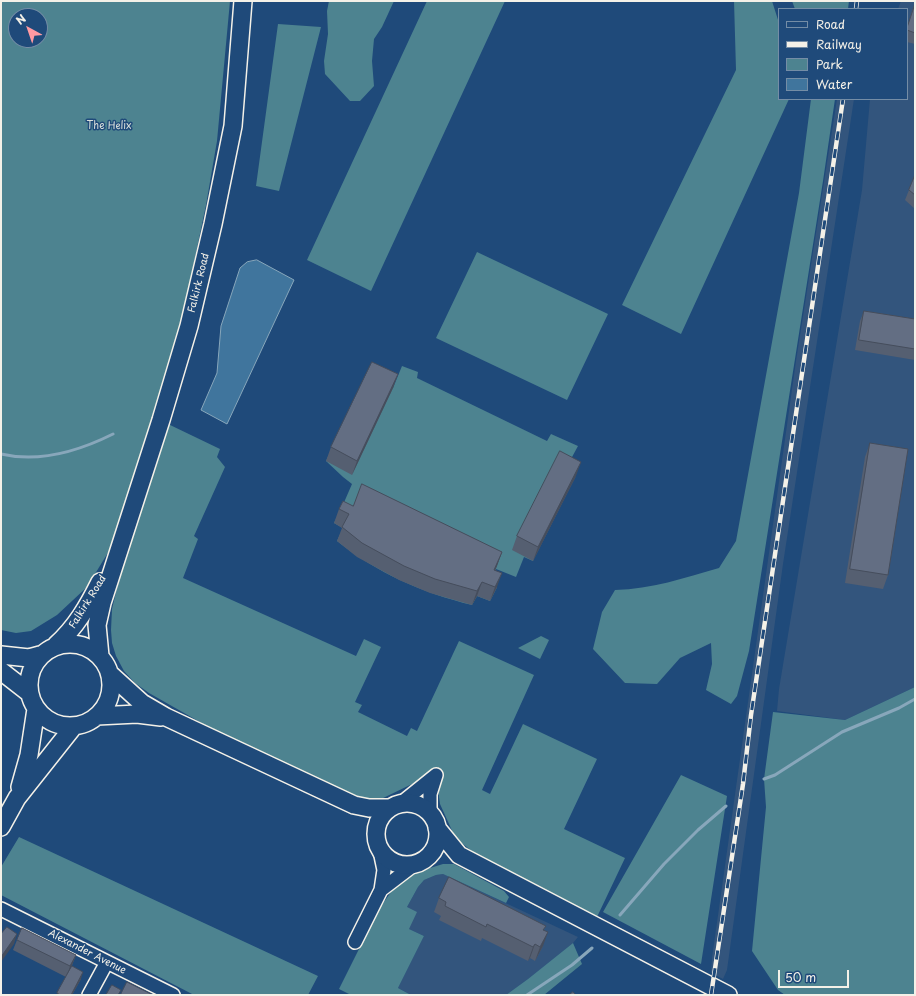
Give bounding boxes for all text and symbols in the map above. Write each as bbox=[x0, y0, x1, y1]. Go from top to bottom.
north arrow bbox=[8, 8, 48, 48]
legend bbox=[778, 8, 908, 100]
text: N bbox=[12, 10, 29, 29]
text: Road bbox=[816, 15, 845, 33]
text: Railway bbox=[816, 35, 862, 53]
text: Park bbox=[816, 55, 843, 73]
text: Water bbox=[816, 75, 852, 93]
park label: The Helix bbox=[87, 120, 131, 132]
street label: Falkirk Road bbox=[186, 252, 212, 314]
street label: Falkirk Road bbox=[67, 573, 109, 631]
street label: Alexander Avenue bbox=[46, 927, 128, 977]
scale bar bbox=[780, 962, 851, 988]
text: 50 m bbox=[785, 968, 816, 986]

